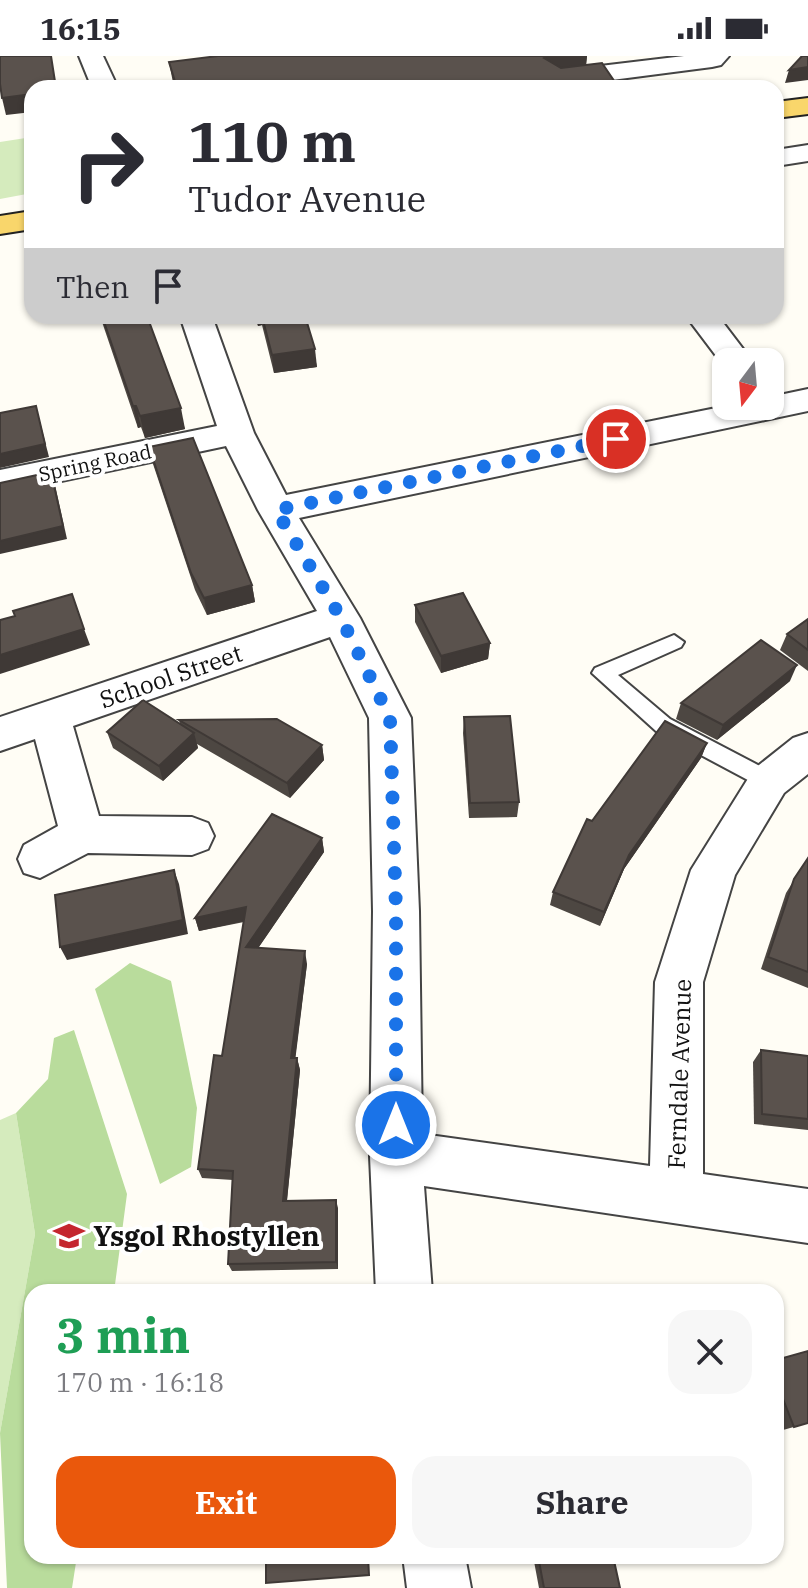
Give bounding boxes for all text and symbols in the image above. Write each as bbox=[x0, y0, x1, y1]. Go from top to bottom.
text: 16:15 bbox=[40, 9, 121, 48]
text: 110 m bbox=[188, 105, 356, 177]
icon: right bbox=[56, 112, 160, 216]
text: Tudor Avenue bbox=[188, 175, 426, 222]
icon: arrive bbox=[146, 264, 190, 308]
text: Then bbox=[56, 267, 130, 306]
north arrow bbox=[712, 348, 784, 420]
map controls bbox=[712, 348, 784, 420]
pin bbox=[582, 405, 650, 473]
icon: arrive bbox=[594, 417, 638, 461]
street label: Spring Road bbox=[36, 437, 154, 488]
street label: School Street bbox=[95, 637, 246, 715]
street label: Ferndale Avenue bbox=[660, 978, 698, 1170]
position arrow bbox=[354, 1083, 438, 1167]
place label: Ysgol Rhostyllen bbox=[93, 1217, 320, 1254]
school or university icon: Ysgol Rhostyllen bbox=[52, 1219, 86, 1253]
text: 3 min bbox=[56, 1304, 190, 1366]
button: close bbox=[668, 1310, 752, 1394]
text: 170 m · 16:18 bbox=[56, 1365, 224, 1399]
button: Exit bbox=[56, 1456, 396, 1548]
button: Share bbox=[412, 1456, 752, 1548]

